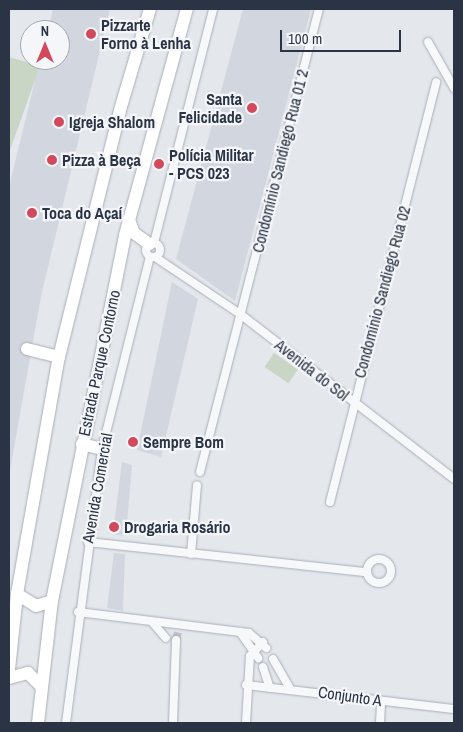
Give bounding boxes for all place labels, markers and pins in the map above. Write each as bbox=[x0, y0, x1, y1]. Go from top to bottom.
place label: Pizzarte Forno à Lenha bbox=[101, 15, 191, 53]
marker: Pizzarte Forno à Lenha bbox=[85, 28, 97, 40]
place label: Santa Felicidade bbox=[178, 89, 242, 127]
marker: Santa Felicidade bbox=[246, 102, 258, 114]
place label: Igreja Shalom bbox=[69, 112, 155, 132]
marker: Igreja Shalom bbox=[53, 116, 65, 128]
place label: Polícia Militar - PCS 023 bbox=[169, 145, 254, 183]
place label: Pizza à Beça bbox=[62, 150, 141, 170]
marker: Pizza à Beça bbox=[46, 154, 58, 166]
marker: Polícia Militar - PCS 023 bbox=[153, 158, 165, 170]
place label: Toca do Açaí bbox=[42, 203, 123, 223]
marker: Toca do Açaí bbox=[26, 207, 38, 219]
place label: Sempre Bom bbox=[143, 432, 224, 452]
marker: Sempre Bom bbox=[127, 436, 139, 448]
place label: Drogaria Rosário bbox=[124, 517, 230, 537]
marker: Drogaria Rosário bbox=[108, 521, 120, 533]

